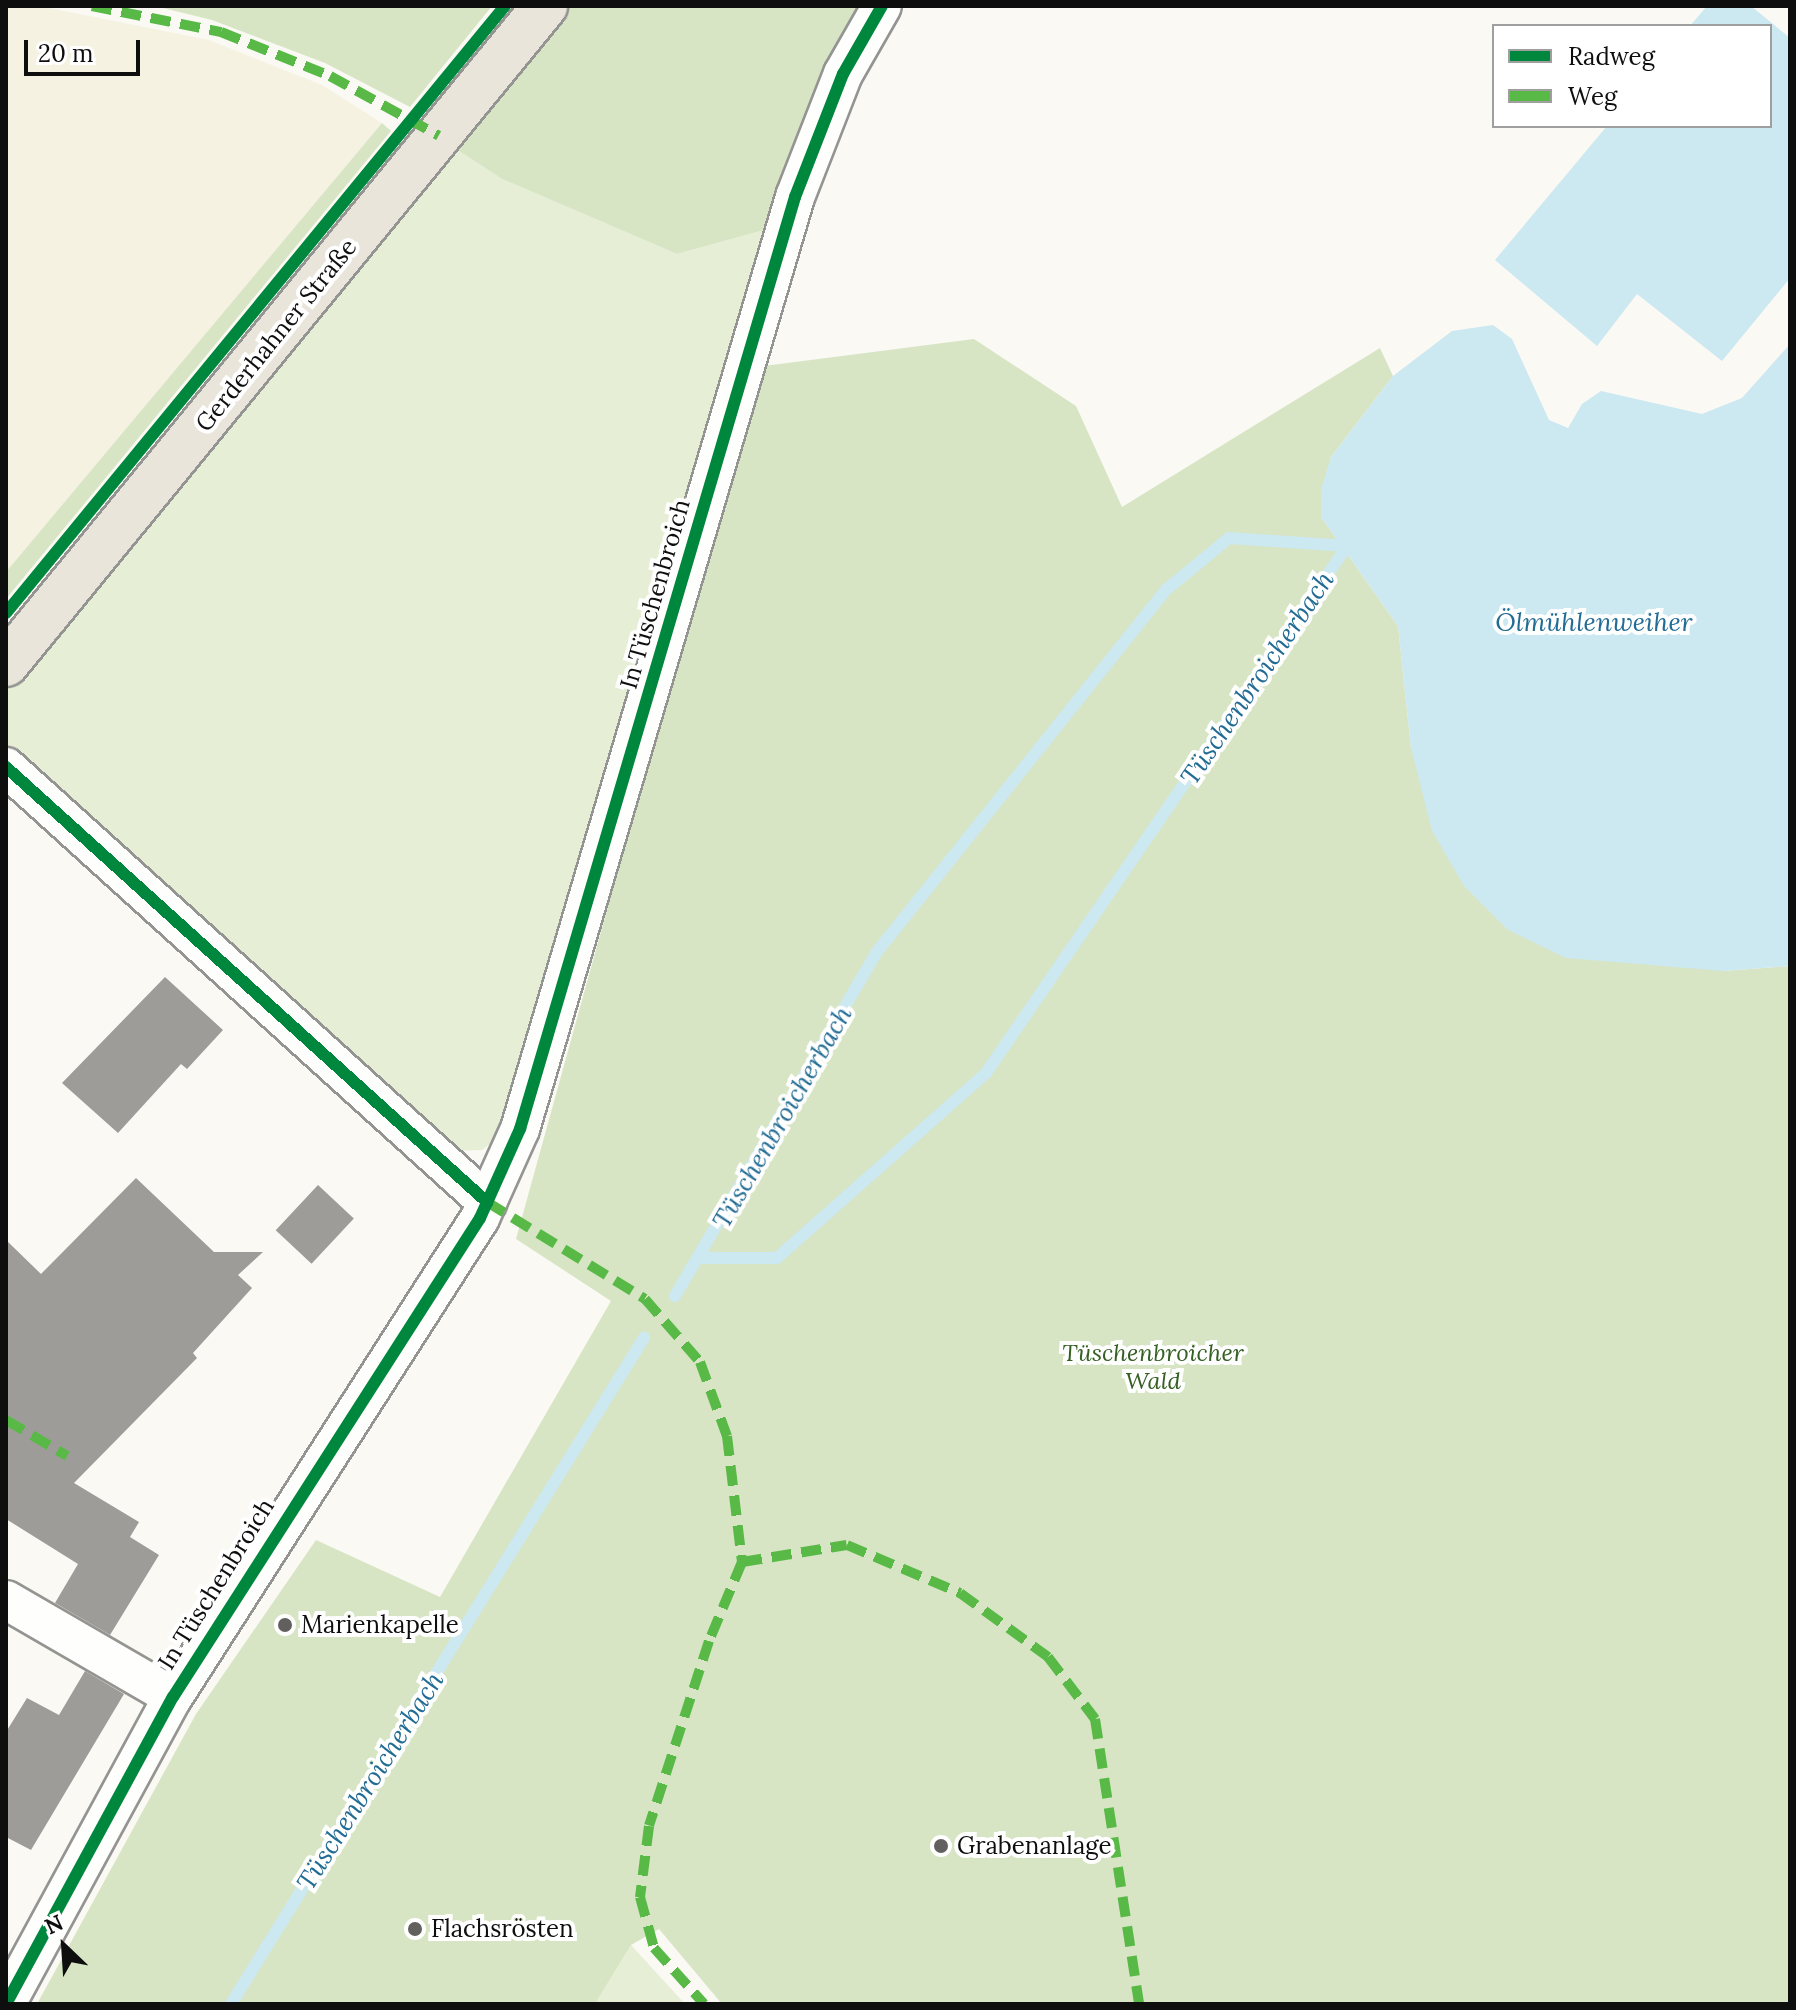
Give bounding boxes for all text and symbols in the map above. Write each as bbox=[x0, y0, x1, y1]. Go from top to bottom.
scale bar bbox=[28, 24, 144, 74]
legend bbox=[1492, 24, 1772, 128]
text: 20 m bbox=[38, 38, 94, 69]
text: Radweg bbox=[1568, 41, 1655, 72]
text: Weg bbox=[1568, 81, 1617, 112]
street label: Gerderhahner Straße bbox=[190, 233, 362, 437]
street label: In Tüschenbroich bbox=[614, 496, 696, 692]
water label: Tüschenbroicherbach bbox=[1174, 565, 1340, 791]
water label: Ölmühlenweiher bbox=[1495, 606, 1693, 638]
water label: Tüschenbroicherbach bbox=[706, 1000, 858, 1234]
park label: Tüschenbroicher Wald bbox=[1062, 1339, 1244, 1395]
street label: In Tüschenbroich bbox=[152, 1493, 280, 1675]
place label: Marienkapelle bbox=[301, 1611, 459, 1639]
marker: Marienkapelle bbox=[276, 1616, 294, 1634]
water label: Tüschenbroicherbach bbox=[290, 1666, 450, 1896]
place label: Grabenanlage bbox=[957, 1832, 1111, 1860]
marker: Grabenanlage bbox=[932, 1837, 950, 1855]
north arrow bbox=[24, 1906, 104, 1986]
text: N bbox=[40, 1908, 67, 1941]
place label: Flachsrösten bbox=[431, 1915, 574, 1943]
marker: Flachsrösten bbox=[406, 1920, 424, 1938]

